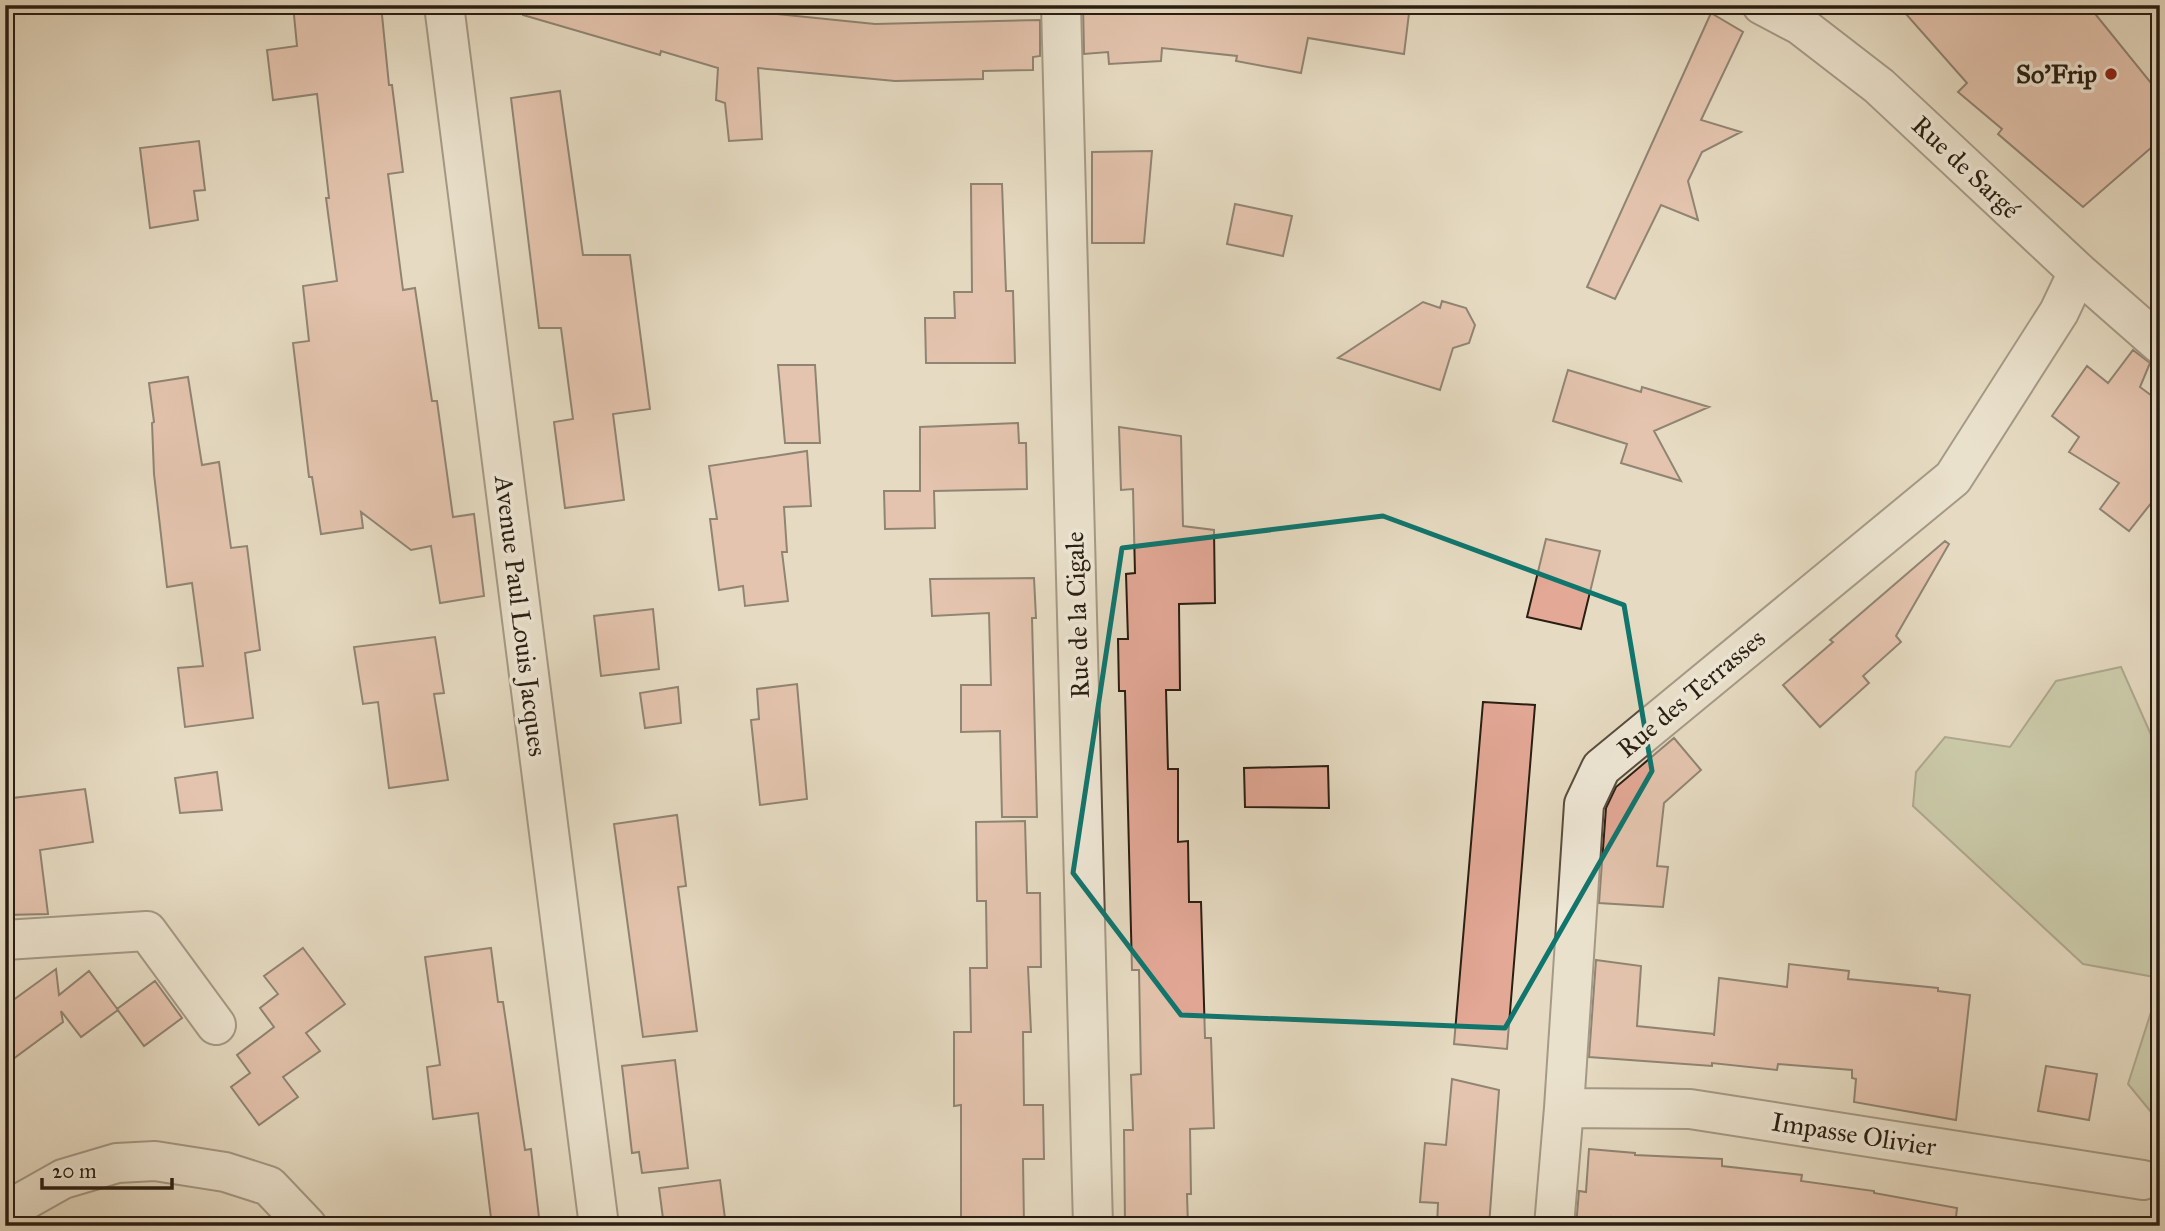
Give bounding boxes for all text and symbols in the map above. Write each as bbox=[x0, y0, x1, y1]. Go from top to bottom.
place label: So'Frip bbox=[2016, 58, 2097, 90]
marker: So'Frip bbox=[2103, 66, 2119, 82]
street label: Rue de Sargé bbox=[1905, 109, 2027, 225]
street label: Avenue Paul Louis Jacques bbox=[488, 473, 554, 758]
street label: Rue de la Cigale bbox=[1058, 531, 1096, 699]
street label: Rue des Terrasses bbox=[1610, 622, 1772, 764]
street label: Impasse Olivier bbox=[1769, 1105, 1939, 1163]
scale bar bbox=[42, 1147, 172, 1191]
text: 20 m bbox=[52, 1158, 97, 1184]

